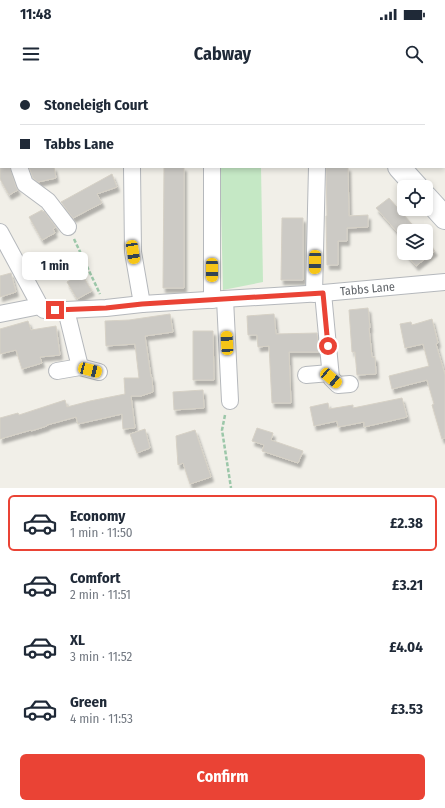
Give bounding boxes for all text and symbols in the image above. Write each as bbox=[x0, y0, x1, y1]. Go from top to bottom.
text: 11:48 bbox=[20, 5, 51, 23]
icon: menu bbox=[20, 43, 42, 65]
text: Cabway bbox=[194, 43, 251, 65]
icon: search bbox=[403, 43, 425, 65]
text: Stoneleigh Court bbox=[44, 96, 148, 114]
text: Tabbs Lane bbox=[44, 135, 114, 153]
map controls bbox=[397, 180, 433, 260]
button: locate bbox=[397, 180, 433, 216]
button: layers bbox=[397, 224, 433, 260]
car bbox=[125, 239, 141, 265]
car bbox=[309, 250, 321, 274]
callout: 1 min bbox=[22, 252, 88, 280]
text: 1 min bbox=[41, 258, 69, 273]
car bbox=[206, 258, 218, 282]
street label: Tabbs Lane bbox=[339, 280, 396, 298]
route end bbox=[46, 301, 64, 319]
car bbox=[220, 331, 234, 355]
route start bbox=[319, 337, 337, 355]
car bbox=[77, 361, 103, 379]
car bbox=[318, 366, 344, 390]
icon: car bbox=[22, 505, 58, 541]
text: Economy bbox=[70, 507, 125, 525]
text: £2.38 bbox=[390, 514, 423, 532]
text: 1 min · 11:50 bbox=[70, 525, 133, 540]
icon: car bbox=[22, 567, 58, 603]
text: Comfort bbox=[70, 569, 121, 587]
text: £3.21 bbox=[392, 576, 423, 594]
text: 2 min · 11:51 bbox=[70, 587, 131, 602]
icon: car bbox=[22, 629, 58, 665]
text: XL bbox=[70, 631, 85, 649]
text: £4.04 bbox=[389, 638, 423, 656]
text: 3 min · 11:52 bbox=[70, 649, 132, 664]
icon: car bbox=[22, 691, 58, 727]
text: Green bbox=[70, 693, 107, 711]
text: £3.53 bbox=[391, 700, 423, 718]
text: 4 min · 11:53 bbox=[70, 711, 133, 726]
button: Confirm bbox=[20, 754, 425, 800]

